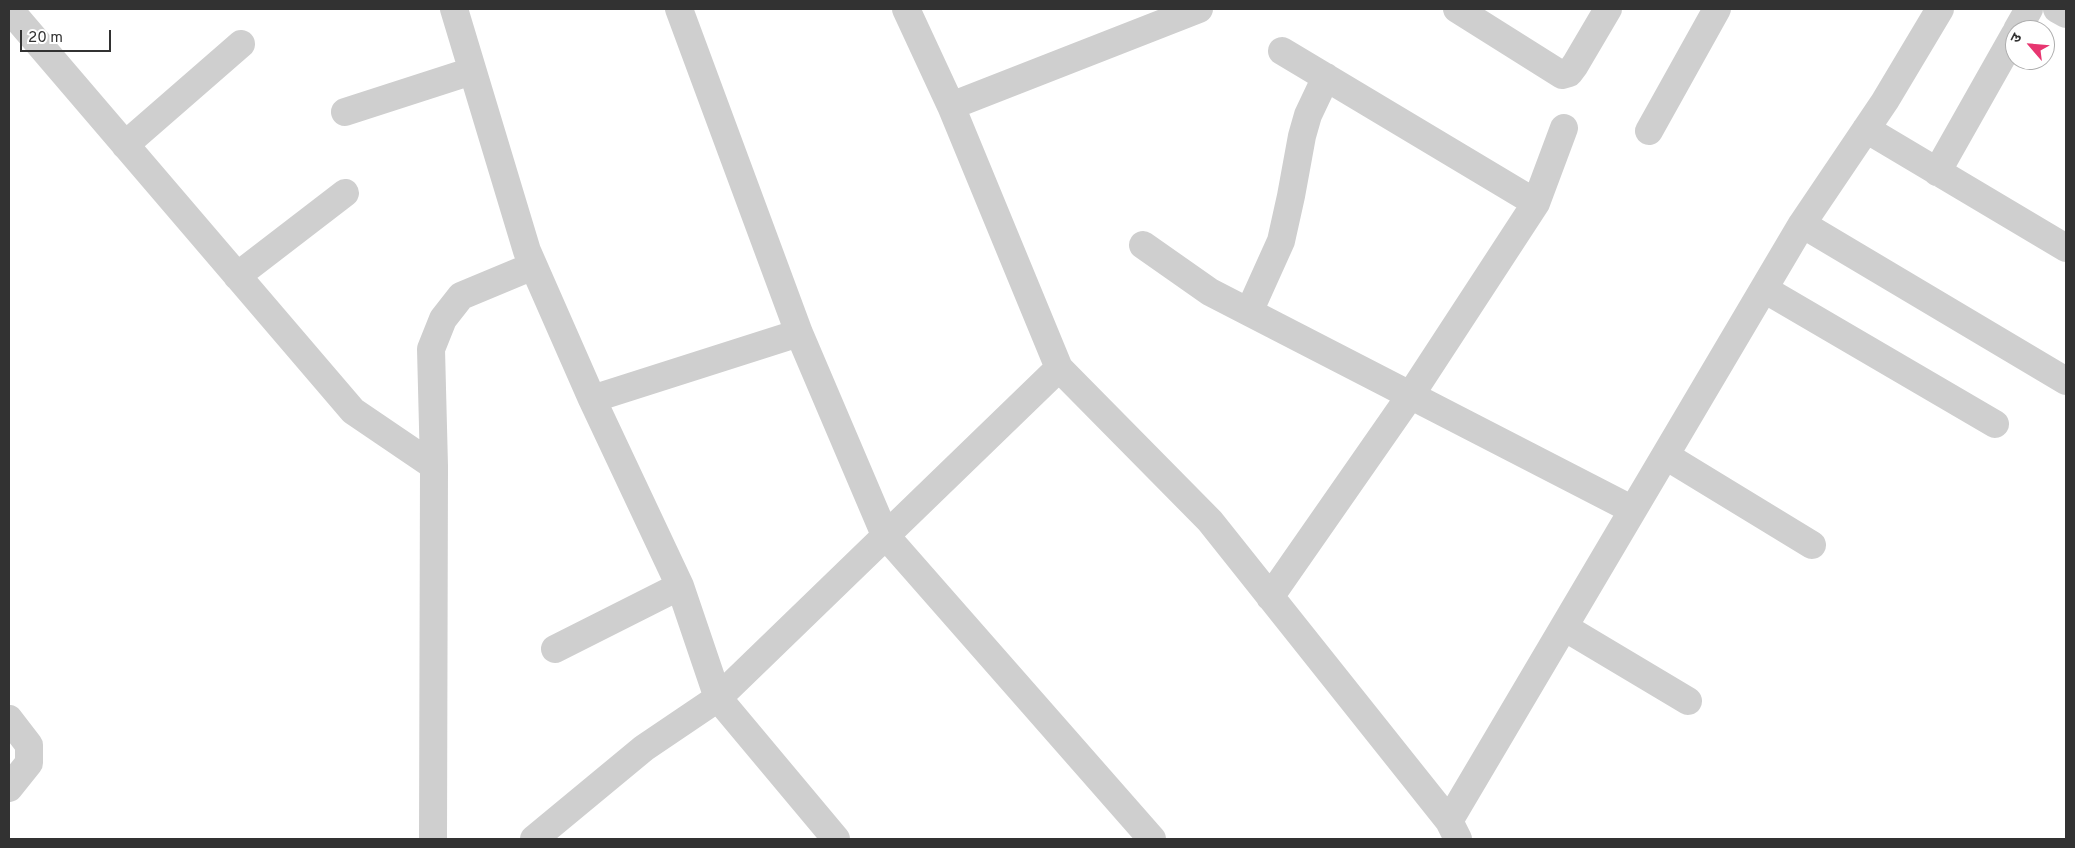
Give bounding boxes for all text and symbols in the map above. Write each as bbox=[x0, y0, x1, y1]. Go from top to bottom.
scale bar bbox=[22, 20, 114, 52]
north arrow bbox=[2005, 20, 2055, 70]
text: 20 m bbox=[28, 29, 63, 48]
text: उ bbox=[2008, 31, 2027, 46]

